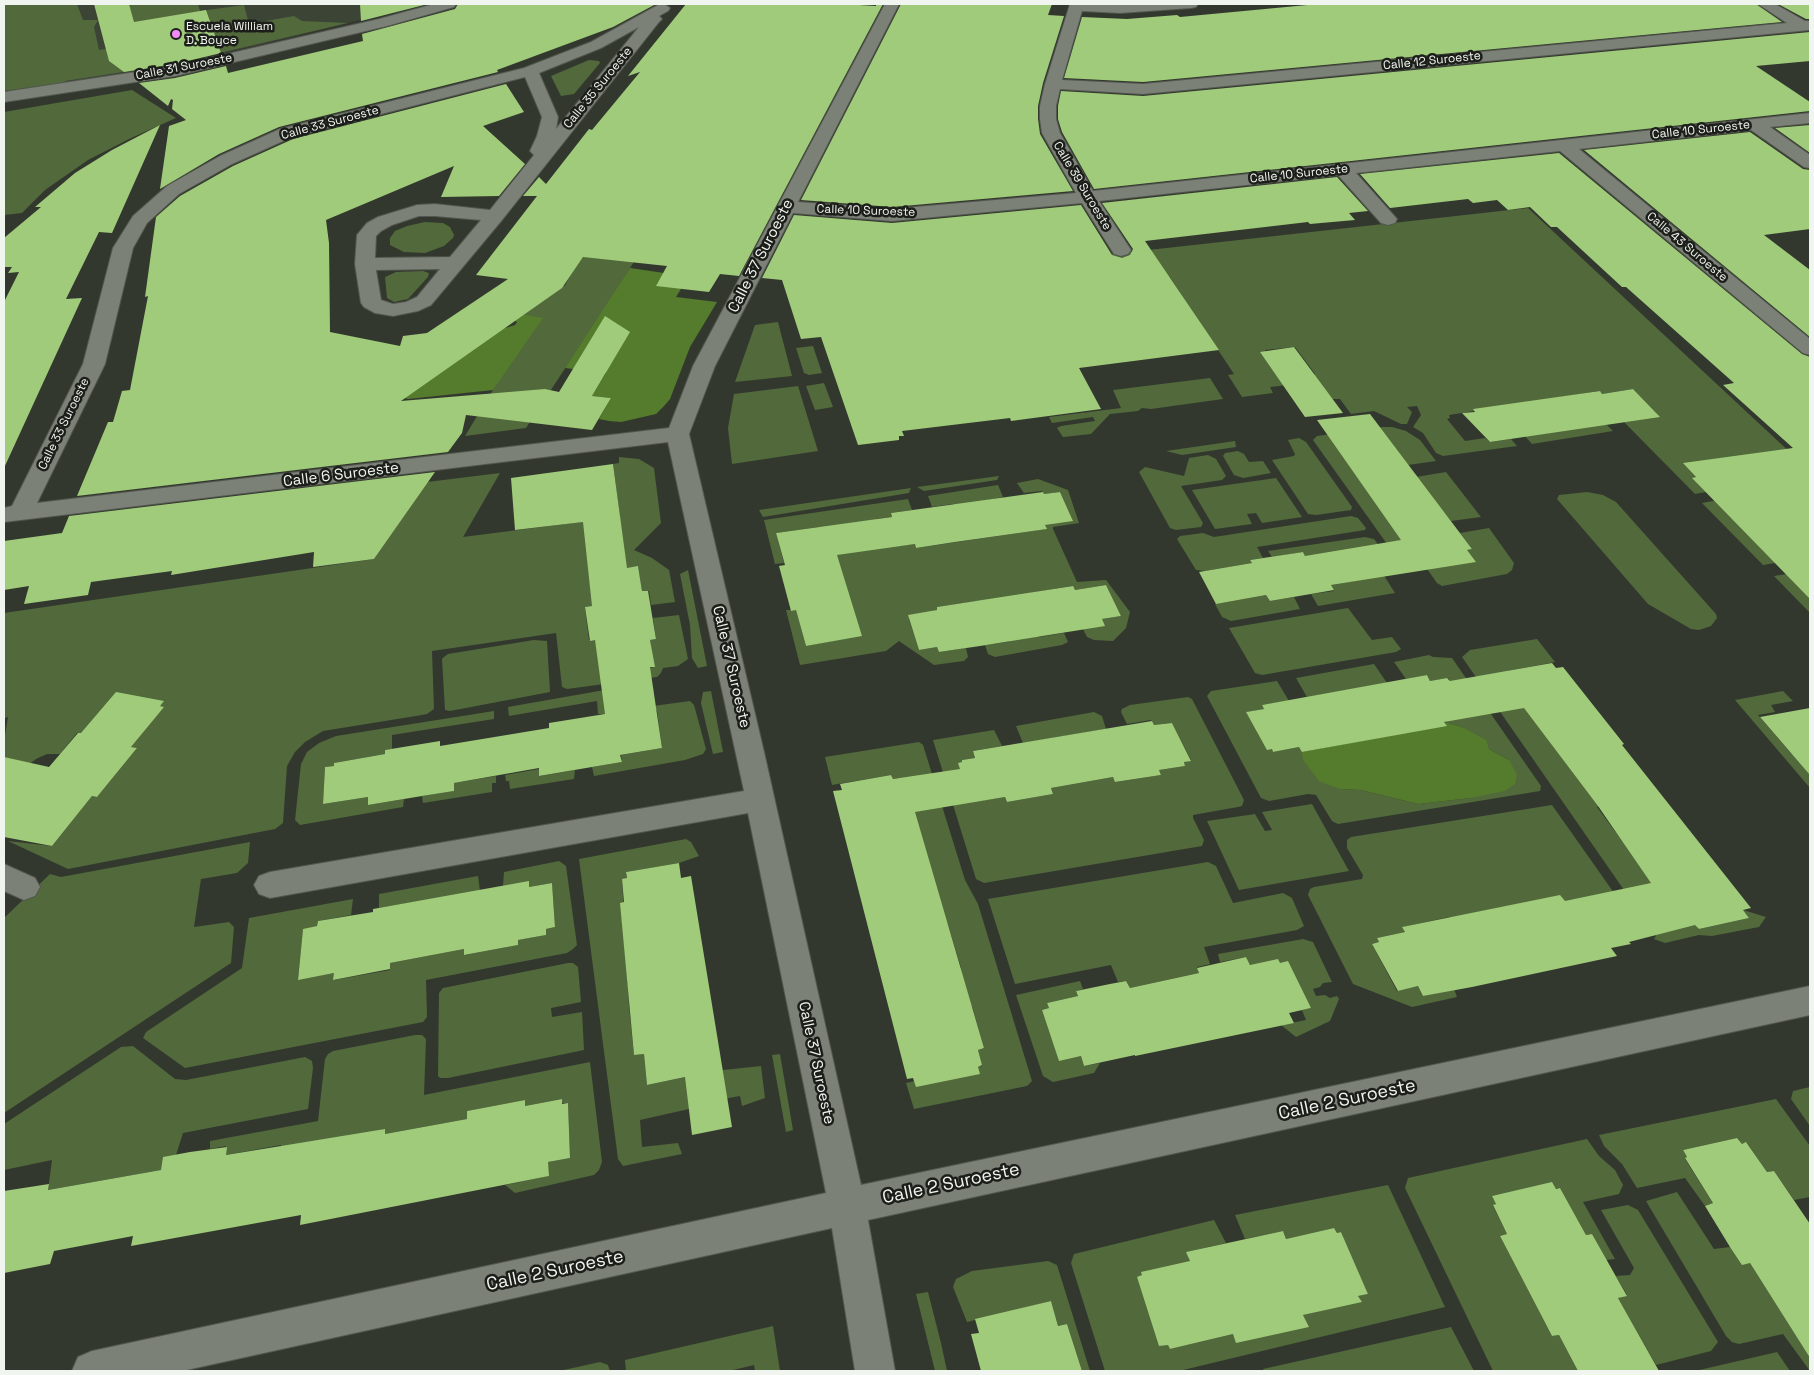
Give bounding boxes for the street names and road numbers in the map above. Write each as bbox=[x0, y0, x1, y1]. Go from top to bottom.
street label: Calle 35 Suroeste bbox=[561, 44, 635, 132]
street label: Calle 12 Suroeste bbox=[1382, 49, 1482, 73]
street label: Calle 31 Suroeste bbox=[135, 51, 233, 83]
street label: Calle 33 Suroeste bbox=[280, 103, 380, 143]
street label: Calle 10 Suroeste bbox=[1651, 118, 1751, 142]
street label: Calle 39 Suroeste bbox=[1050, 139, 1114, 233]
street label: Calle 10 Suroeste bbox=[1249, 162, 1349, 186]
street label: Calle 37 Suroeste bbox=[725, 196, 797, 316]
street label: Calle 10 Suroeste bbox=[816, 202, 916, 220]
street label: Calle 43 Suroeste bbox=[1644, 209, 1730, 285]
street label: Calle 33 Suroeste bbox=[36, 376, 92, 472]
street label: Calle 6 Suroeste bbox=[282, 459, 400, 491]
street label: Calle 37 Suroeste bbox=[708, 604, 754, 730]
street label: Calle 37 Suroeste bbox=[794, 1000, 838, 1126]
street label: Calle 2 Suroeste bbox=[1276, 1075, 1418, 1125]
street label: Calle 2 Suroeste bbox=[880, 1159, 1022, 1209]
street label: Calle 2 Suroeste bbox=[484, 1246, 626, 1296]

